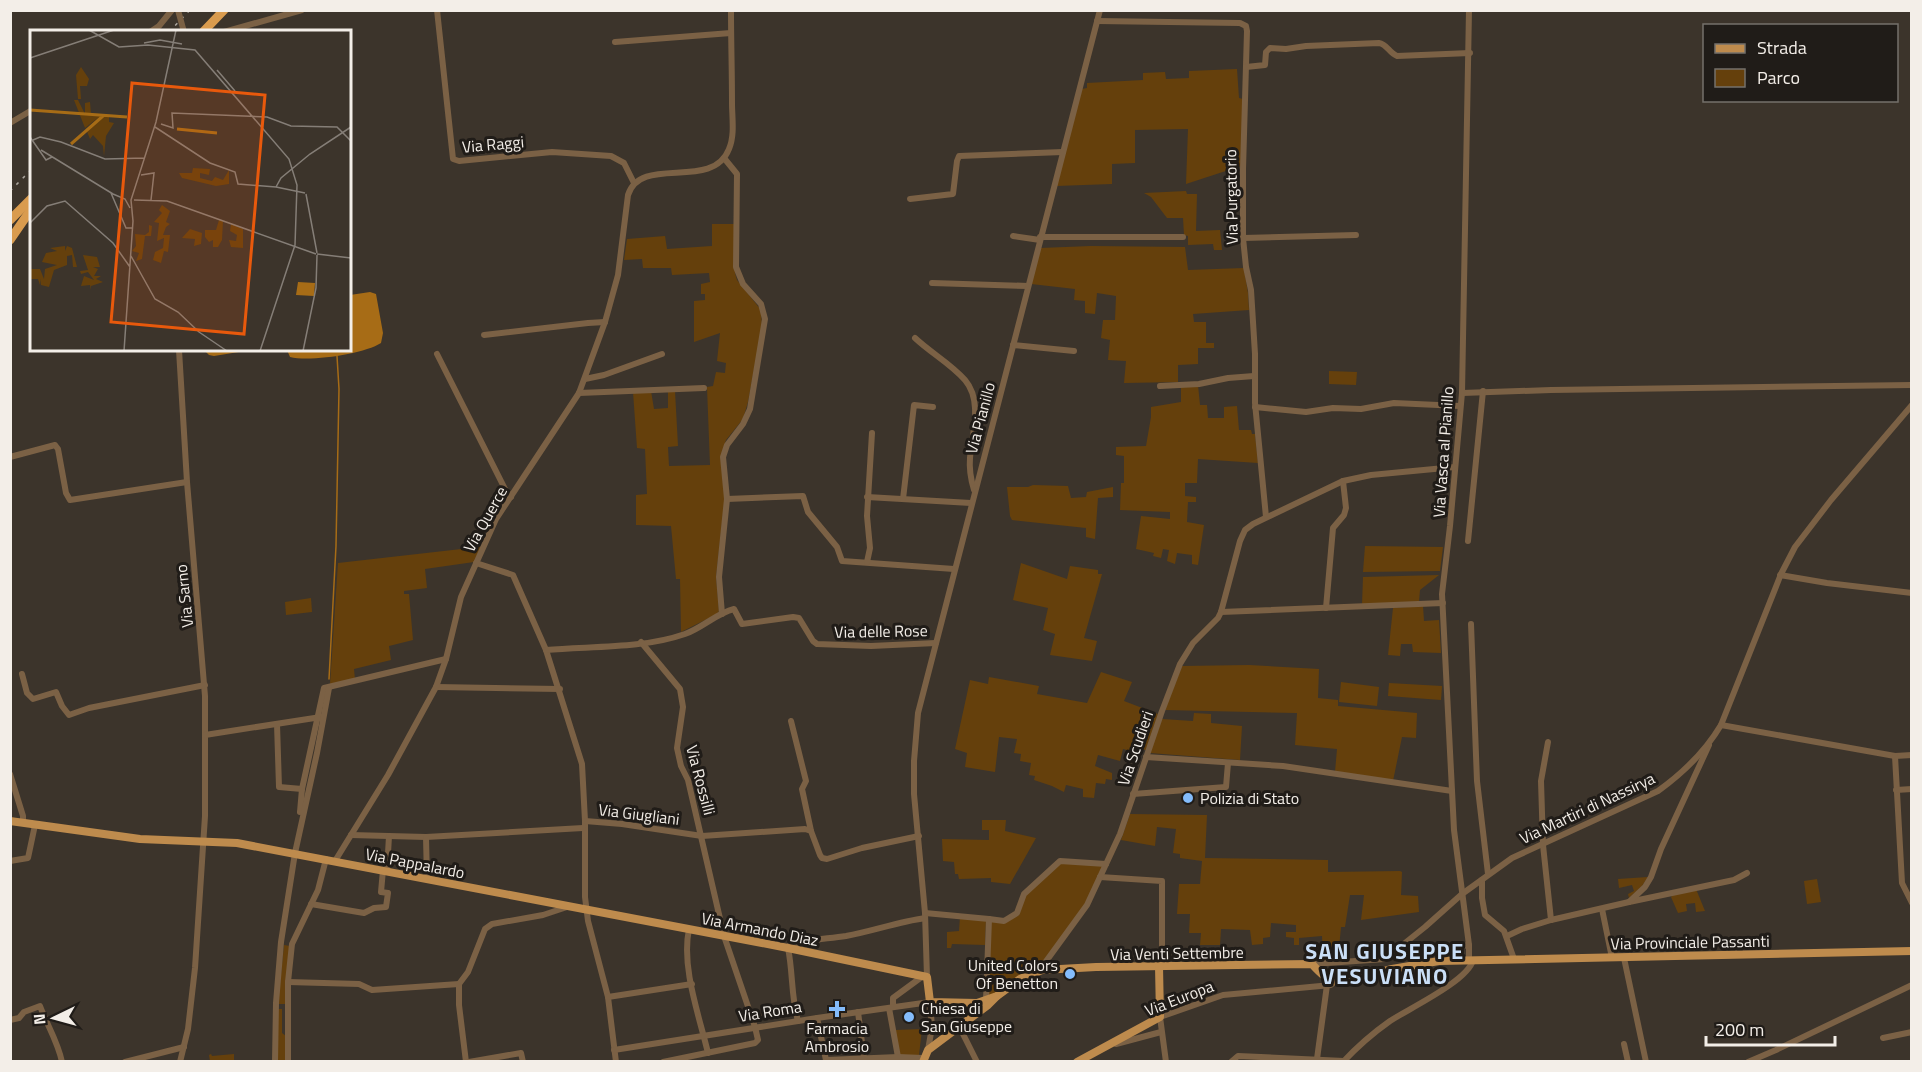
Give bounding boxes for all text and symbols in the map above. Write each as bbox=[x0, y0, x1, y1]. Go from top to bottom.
legend bbox=[1703, 24, 1898, 102]
inset map bbox=[30, 30, 351, 351]
text: Strada bbox=[1757, 34, 1807, 61]
text: Parco bbox=[1757, 64, 1800, 91]
street label: Via Raggi bbox=[461, 129, 525, 159]
street label: Via Purgatorio bbox=[1218, 149, 1244, 245]
street label: Via Pianillo bbox=[959, 379, 1001, 457]
street label: Via Vasca al Pianillo bbox=[1426, 386, 1460, 518]
street label: Via Querce bbox=[457, 482, 513, 556]
street label: Via Sarno bbox=[169, 563, 199, 629]
street label: Via delle Rose bbox=[834, 618, 928, 644]
street label: Via Scudieri bbox=[1111, 707, 1159, 789]
street label: Via Rossilli bbox=[680, 742, 722, 818]
street label: Via Martiri di Nassirya bbox=[1515, 766, 1659, 850]
place label: Polizia di Stato bbox=[1200, 786, 1299, 810]
marker: Polizia di Stato bbox=[1181, 791, 1195, 805]
street label: Via Giugliani bbox=[597, 797, 681, 831]
street label: Via Pappalardo bbox=[363, 842, 467, 884]
street label: Via Armando Diaz bbox=[699, 906, 821, 952]
street label: Via Provinciale Passanti bbox=[1610, 929, 1770, 955]
district label: SAN GIUSEPPE VESUVIANO bbox=[1305, 934, 1465, 993]
street label: Via Venti Settembre bbox=[1110, 940, 1244, 966]
place label: United Colors Of Benetton bbox=[968, 953, 1058, 995]
marker: United Colors Of Benetton bbox=[1063, 967, 1077, 981]
street label: Via Europa bbox=[1141, 974, 1217, 1022]
north arrow bbox=[24, 988, 84, 1048]
street label: Via Roma bbox=[737, 994, 803, 1028]
place label: Chiesa di San Giuseppe bbox=[921, 996, 1012, 1038]
marker: Farmacia Ambrosio bbox=[830, 1002, 844, 1016]
scale bar bbox=[1706, 1009, 1835, 1047]
marker: Chiesa di San Giuseppe bbox=[902, 1010, 916, 1024]
text: N bbox=[27, 1013, 51, 1026]
place label: Farmacia Ambrosio bbox=[805, 1016, 869, 1058]
text: 200 m bbox=[1715, 1016, 1764, 1043]

